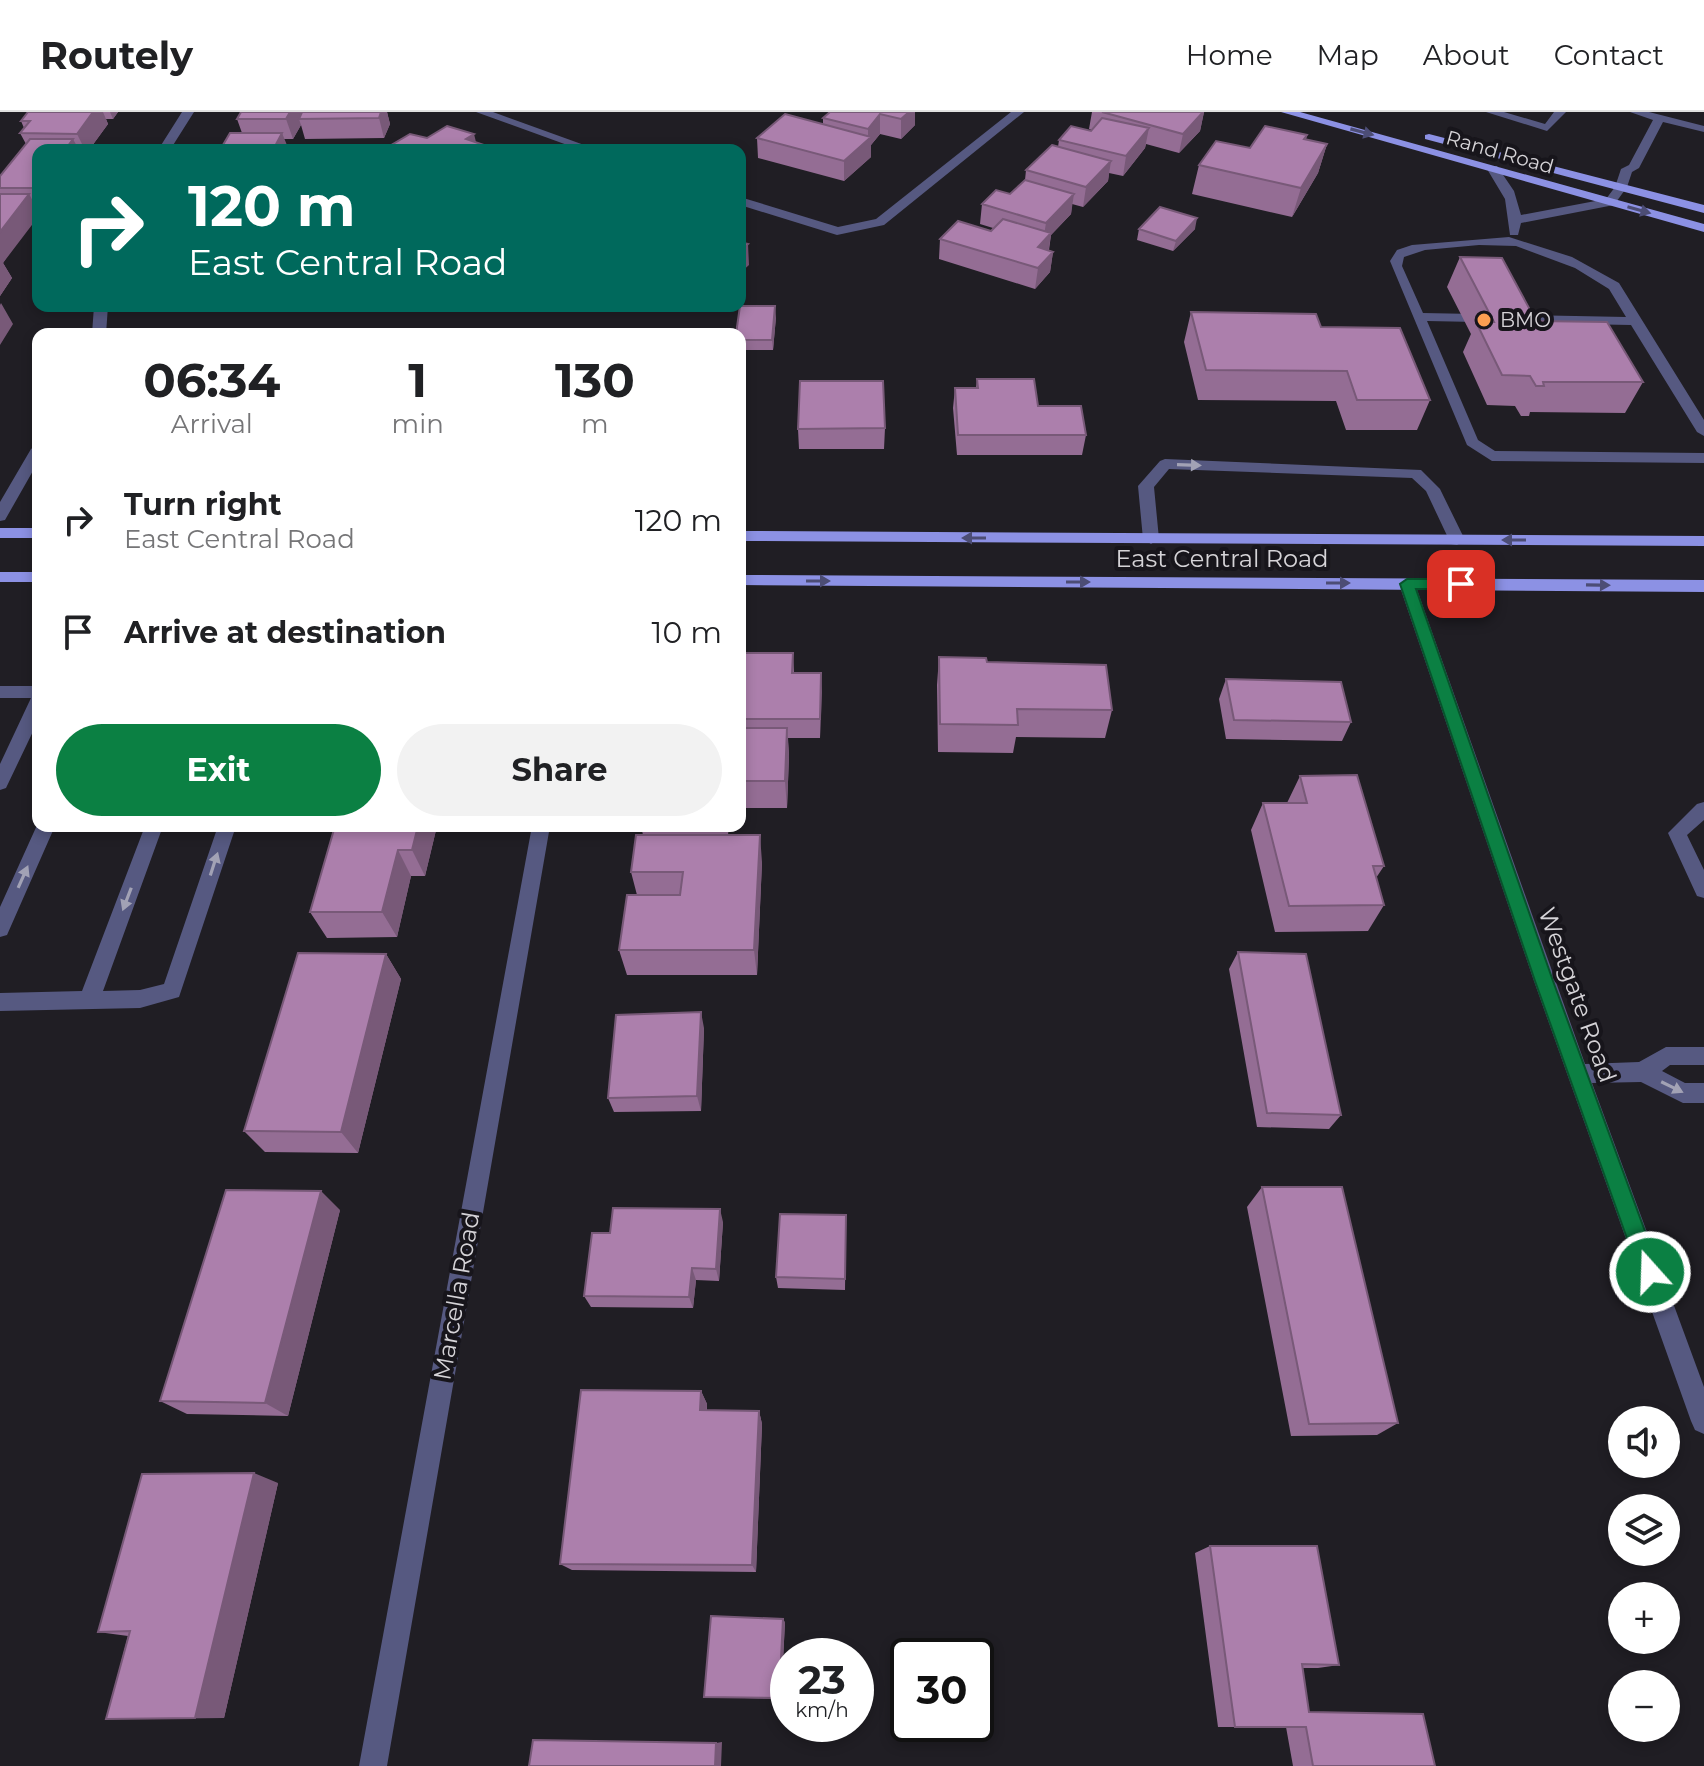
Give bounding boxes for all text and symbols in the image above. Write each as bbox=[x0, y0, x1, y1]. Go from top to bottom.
text: Routely bbox=[40, 32, 193, 79]
text: Home bbox=[1186, 38, 1273, 72]
text: Map bbox=[1317, 38, 1379, 72]
text: About bbox=[1423, 38, 1510, 72]
text: Contact bbox=[1554, 38, 1664, 72]
street label: Rand Road bbox=[1443, 125, 1557, 179]
one-way arrow bbox=[1350, 127, 1375, 139]
text: 120 m bbox=[188, 172, 356, 240]
icon: right bbox=[56, 176, 160, 280]
one-way arrow bbox=[1628, 204, 1652, 217]
text: East Central Road bbox=[188, 240, 508, 284]
place label: BMO bbox=[1500, 308, 1551, 332]
marker: BMO bbox=[1475, 311, 1493, 329]
text: 06:34 bbox=[143, 351, 280, 409]
text: 1 bbox=[408, 351, 427, 409]
text: 130 bbox=[555, 351, 635, 409]
text: Arrival bbox=[171, 408, 253, 440]
text: min bbox=[392, 408, 444, 440]
text: m bbox=[581, 408, 609, 440]
one-way arrow bbox=[1177, 458, 1202, 471]
text: Turn right bbox=[124, 486, 281, 523]
icon: right bbox=[56, 498, 100, 542]
text: 120 m bbox=[635, 502, 722, 539]
text: East Central Road bbox=[124, 523, 355, 555]
one-way arrow bbox=[961, 532, 986, 544]
one-way arrow bbox=[1501, 534, 1526, 546]
street label: East Central Road bbox=[1115, 544, 1329, 573]
pin bbox=[1427, 550, 1495, 618]
icon: arrive bbox=[1439, 562, 1483, 606]
one-way arrow bbox=[806, 575, 831, 587]
one-way arrow bbox=[1066, 576, 1091, 588]
one-way arrow bbox=[1326, 577, 1351, 590]
one-way arrow bbox=[1586, 579, 1611, 591]
icon: arrive bbox=[56, 610, 100, 654]
text: Arrive at destination bbox=[124, 614, 446, 651]
text: 10 m bbox=[652, 614, 722, 651]
button: Exit bbox=[56, 724, 381, 816]
button: Share bbox=[397, 724, 722, 816]
one-way arrow bbox=[209, 852, 221, 876]
one-way arrow bbox=[16, 865, 30, 889]
one-way arrow bbox=[120, 887, 133, 911]
street label: Westgate Road bbox=[1532, 903, 1623, 1086]
one-way arrow bbox=[1661, 1080, 1684, 1094]
street label: Marcella Road bbox=[427, 1210, 486, 1382]
position arrow bbox=[1608, 1230, 1692, 1314]
map controls bbox=[1608, 1406, 1680, 1742]
button: sound bbox=[1608, 1406, 1680, 1478]
button: layers bbox=[1608, 1494, 1680, 1566]
button: + bbox=[1608, 1582, 1680, 1654]
speed limit sign: 30 bbox=[890, 1638, 994, 1742]
text: 23 bbox=[798, 1655, 846, 1704]
button: − bbox=[1608, 1670, 1680, 1742]
text: km/h bbox=[795, 1698, 849, 1722]

